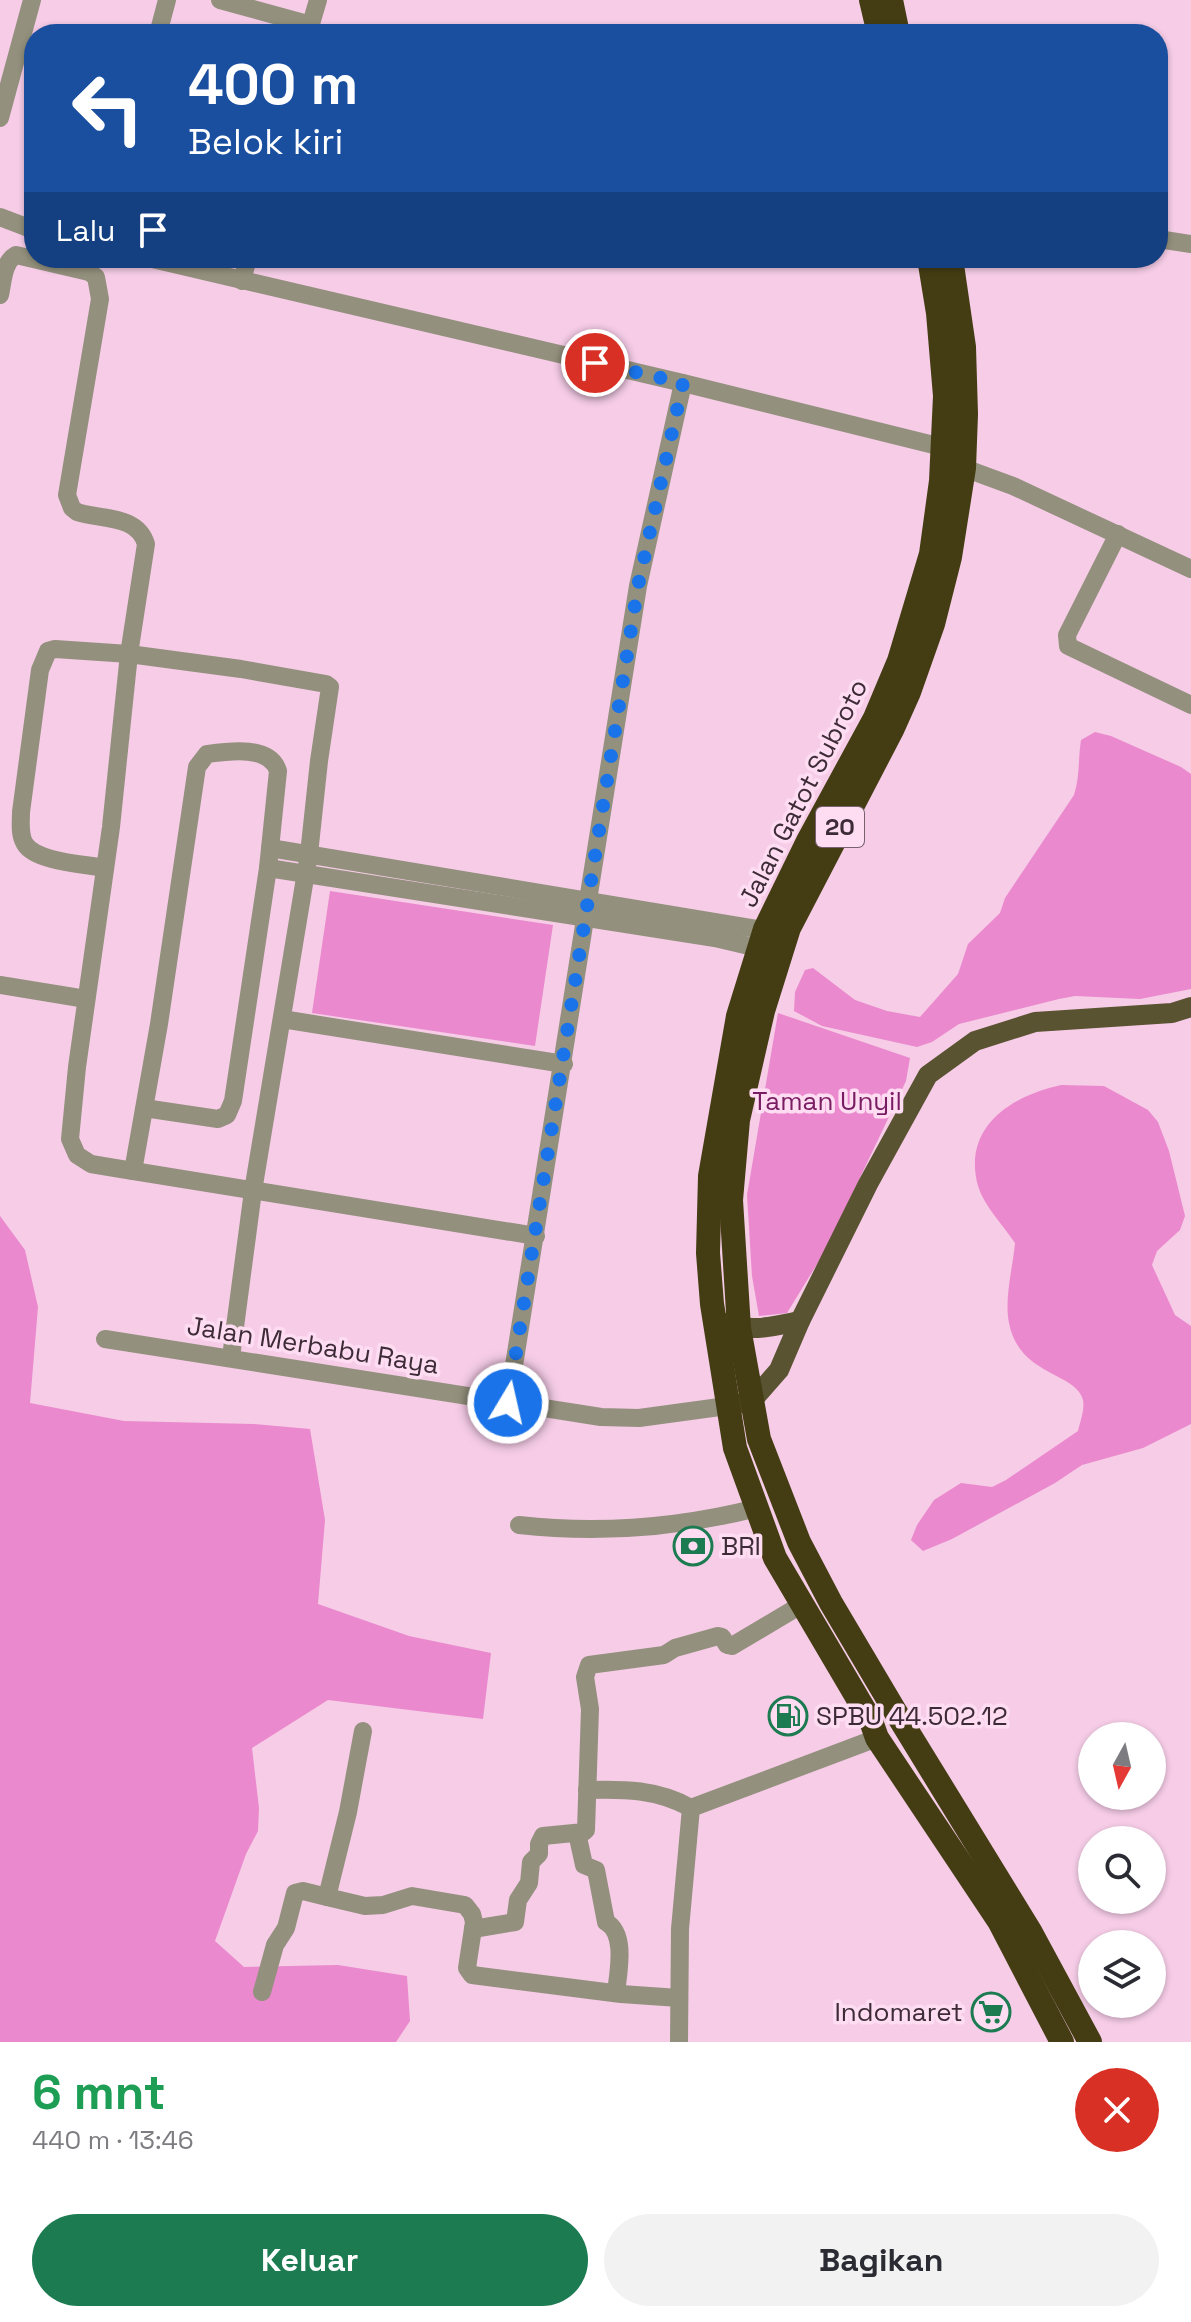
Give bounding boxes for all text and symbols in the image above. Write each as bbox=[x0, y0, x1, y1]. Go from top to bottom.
text: 400 m bbox=[188, 49, 358, 120]
icon: left bbox=[56, 56, 160, 160]
text: Belok kiri bbox=[188, 119, 343, 165]
icon: arrive bbox=[131, 208, 175, 252]
text: Lalu bbox=[56, 211, 115, 250]
pin bbox=[561, 329, 629, 397]
icon: arrive bbox=[573, 341, 617, 385]
street label: Jalan Gatot Subroto bbox=[731, 673, 875, 913]
road number: 20 bbox=[816, 807, 864, 847]
park label: Taman Unyil bbox=[752, 1084, 902, 1118]
street label: Jalan Merbabu Raya bbox=[185, 1308, 441, 1382]
position arrow bbox=[466, 1361, 550, 1445]
bank icon: BRI bbox=[672, 1525, 714, 1567]
place label: BRI bbox=[721, 1529, 761, 1563]
fuel station icon: SPBU 44.502.12 bbox=[767, 1695, 809, 1737]
place label: SPBU 44.502.12 bbox=[816, 1699, 1008, 1733]
north arrow bbox=[1078, 1722, 1166, 1810]
map controls bbox=[1078, 1722, 1166, 2018]
button: search bbox=[1078, 1826, 1166, 1914]
button: layers bbox=[1078, 1930, 1166, 2018]
supermarket icon: Indomaret bbox=[970, 1991, 1012, 2033]
place label: Indomaret bbox=[834, 1995, 963, 2029]
text: 6 mnt bbox=[32, 2062, 166, 2123]
button: close bbox=[1075, 2068, 1159, 2152]
text: 440 m · 13:46 bbox=[32, 2123, 194, 2157]
button: Keluar bbox=[32, 2214, 588, 2306]
button: Bagikan bbox=[604, 2214, 1159, 2306]

